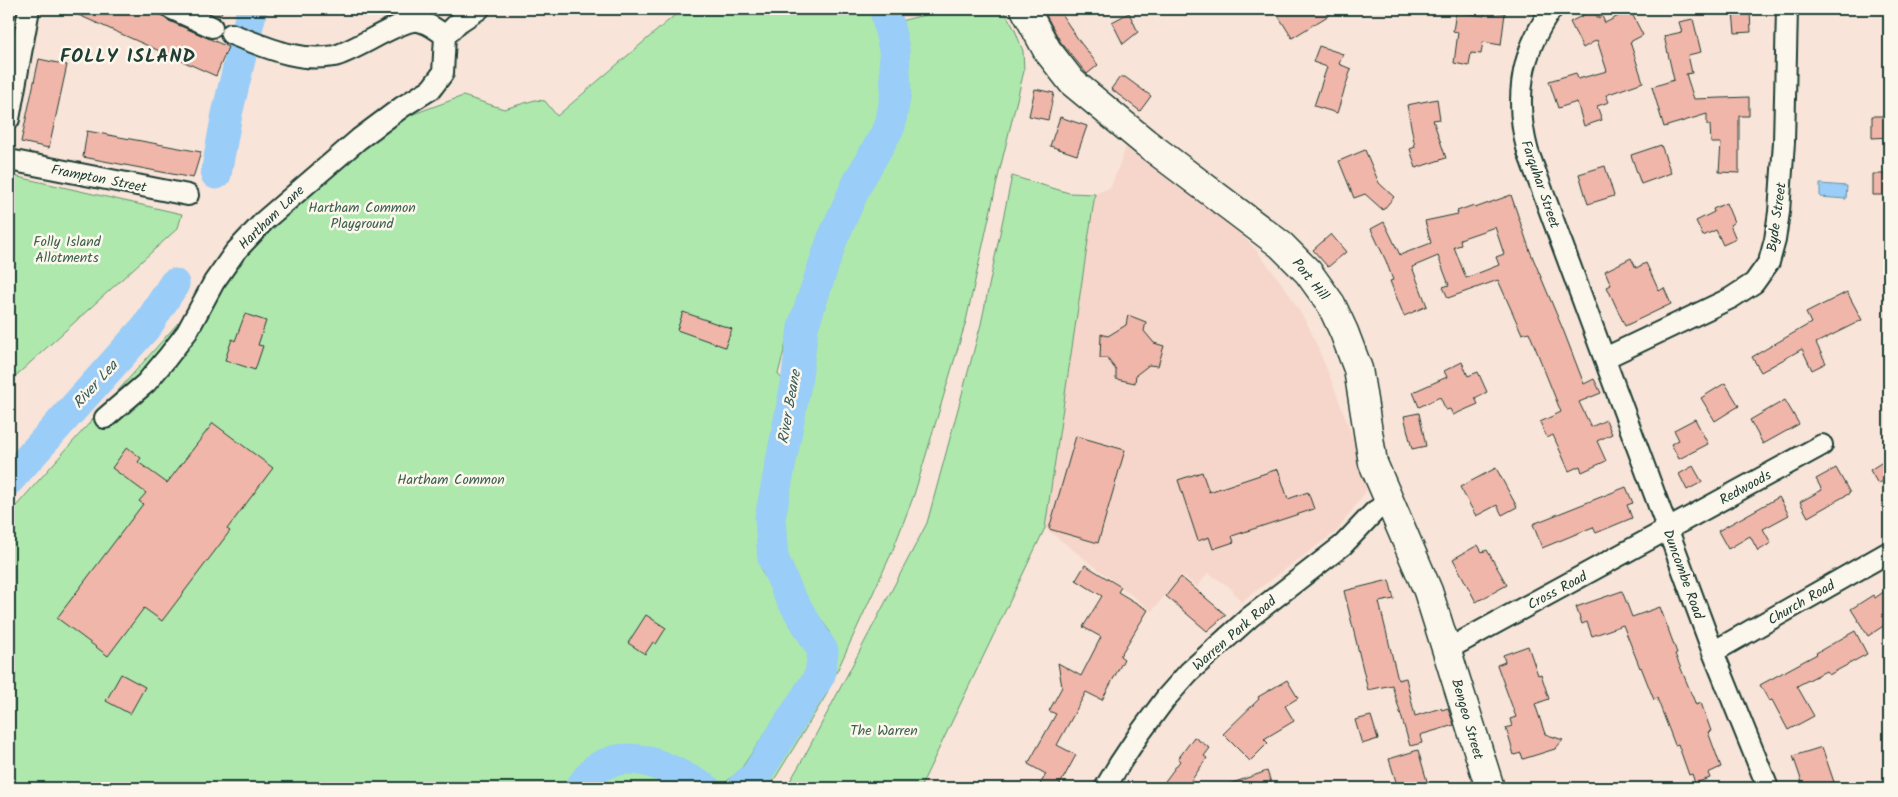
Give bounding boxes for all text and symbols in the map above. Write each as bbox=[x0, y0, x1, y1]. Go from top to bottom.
district label: FOLLY ISLAND bbox=[60, 42, 196, 72]
street label: Farquhar Street bbox=[1515, 137, 1566, 232]
street label: Frampton Street bbox=[49, 159, 149, 199]
street label: Hartham Lane bbox=[234, 180, 310, 255]
street label: Byde Street bbox=[1761, 180, 1793, 253]
park label: Hartham Common Playground bbox=[308, 197, 416, 235]
park label: Folly Island Allotments bbox=[33, 231, 102, 269]
street label: Port Hill bbox=[1286, 254, 1335, 306]
water label: River Lea bbox=[67, 354, 125, 414]
water label: River Beane bbox=[772, 367, 808, 446]
street label: Redwoods bbox=[1715, 465, 1776, 511]
park label: Hartham Common bbox=[397, 469, 505, 491]
street label: Duncombe Road bbox=[1657, 526, 1710, 623]
street label: Cross Road bbox=[1524, 565, 1592, 616]
street label: Church Road bbox=[1764, 574, 1840, 631]
street label: Warren Park Road bbox=[1188, 590, 1282, 677]
street label: Bengeo Street bbox=[1445, 676, 1489, 763]
park label: The Warren bbox=[850, 720, 918, 742]

